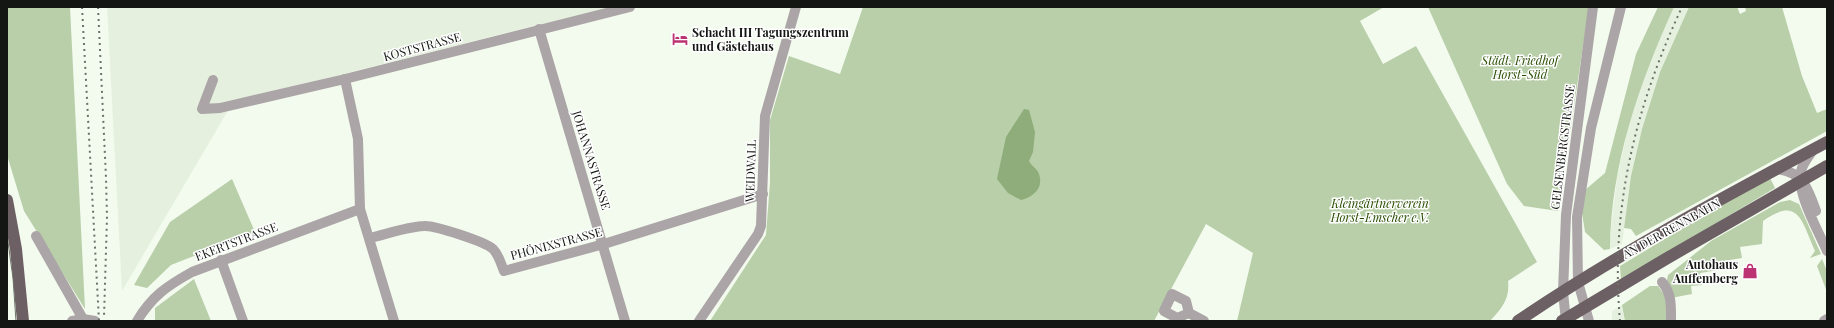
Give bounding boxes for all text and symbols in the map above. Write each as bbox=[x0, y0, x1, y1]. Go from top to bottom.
place label: Schacht III Tagungszentrum und Gästehaus bbox=[692, 24, 849, 54]
street label: KOSTSTRASSE bbox=[381, 28, 463, 64]
hotel icon: Schacht III Tagungszentrum und Gästehaus bbox=[671, 30, 689, 48]
park label: Städt. Friedhof Horst-Süd bbox=[1481, 52, 1561, 82]
street label: GELSENBERGSTRASSE bbox=[1546, 84, 1578, 210]
street label: JOHANNASTRASSE bbox=[569, 107, 615, 212]
street label: WEIDWALL bbox=[741, 140, 759, 203]
street label: AN DER RENNBAHN bbox=[1618, 194, 1723, 262]
park label: Kleingärtnerverein Horst-Emscher e.V. bbox=[1330, 195, 1429, 225]
street label: EKERTSTRASSE bbox=[192, 218, 280, 264]
street label: PHÖNIXSTRASSE bbox=[508, 223, 604, 263]
place label: Autohaus Auffemberg bbox=[1672, 256, 1738, 286]
shop icon: Autohaus Auffemberg bbox=[1741, 262, 1759, 280]

